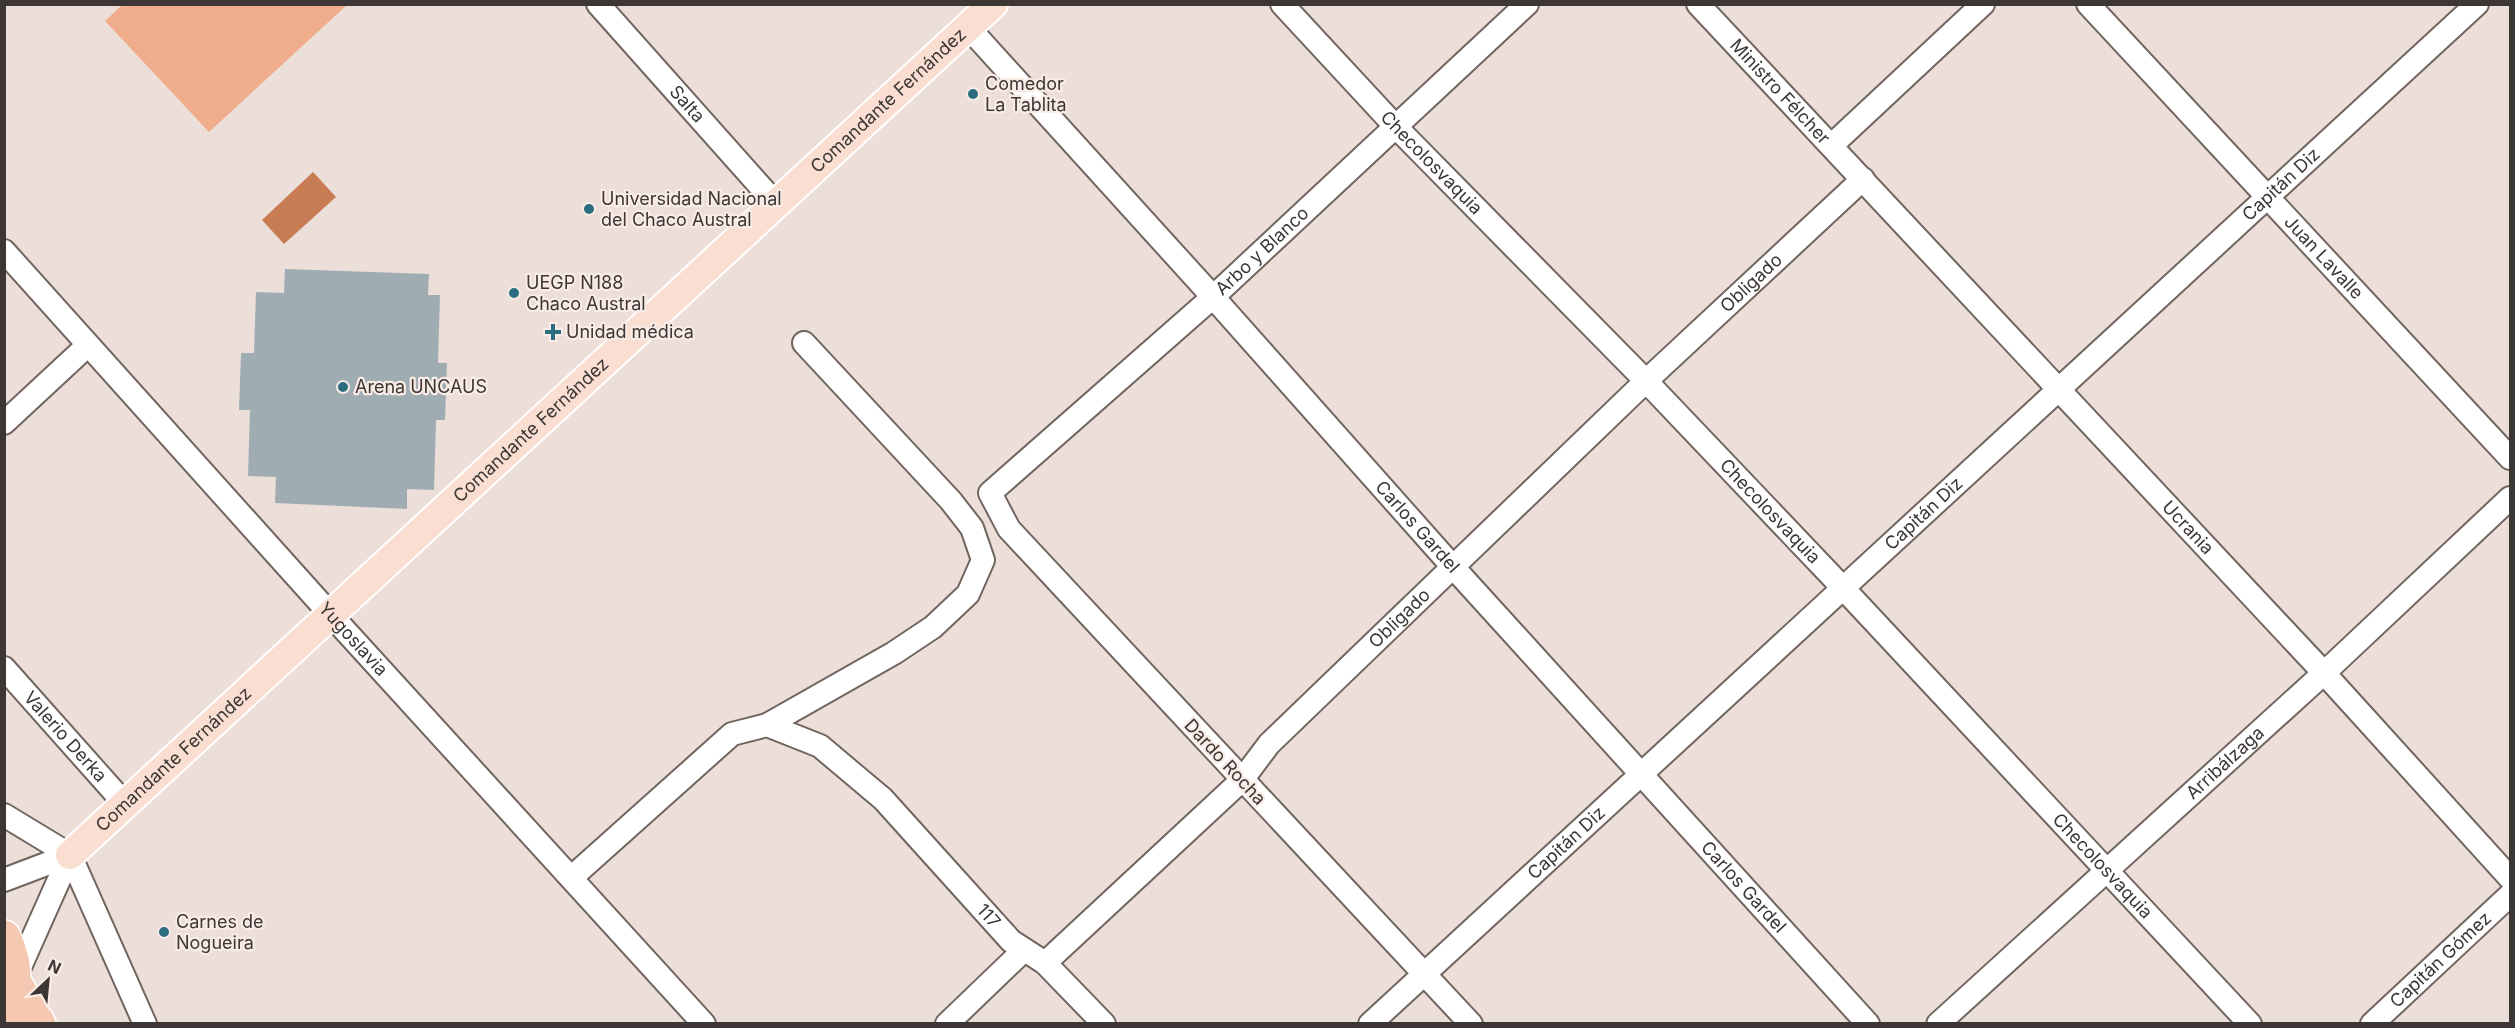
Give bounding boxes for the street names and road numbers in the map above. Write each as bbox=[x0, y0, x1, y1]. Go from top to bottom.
street label: Comandante Fernández bbox=[806, 23, 970, 177]
street label: Ministro Félcher bbox=[1726, 34, 1835, 148]
street label: Salta bbox=[666, 81, 709, 127]
street label: Checolosvaquia bbox=[1377, 106, 1487, 218]
street label: Capitán Diz bbox=[2238, 143, 2324, 225]
street label: Arbo y Blanco bbox=[1211, 202, 1313, 299]
street label: Juan Lavalle bbox=[2280, 211, 2368, 303]
street label: Obligado bbox=[1716, 249, 1786, 316]
street label: Comandante Fernández bbox=[449, 353, 613, 506]
street label: Checolosvaquia bbox=[1716, 454, 1825, 568]
street label: Capitán Diz bbox=[1880, 473, 1966, 554]
street label: Carlos Gardel bbox=[1371, 476, 1464, 577]
street label: Ucrania bbox=[2158, 496, 2218, 558]
street label: Obligado bbox=[1364, 584, 1434, 652]
street label: Yugoslavia bbox=[315, 598, 392, 680]
street label: Comandante Fernández bbox=[91, 682, 255, 836]
street label: Valerio Derka bbox=[20, 687, 111, 786]
street label: Dardo Rocha bbox=[1180, 714, 1270, 809]
street label: Arribálzaga bbox=[2181, 722, 2268, 803]
street label: Capitán Diz bbox=[1523, 802, 1609, 884]
street label: Checolosvaquia bbox=[2049, 809, 2157, 923]
street label: Carlos Gardel bbox=[1697, 837, 1791, 937]
street label: 117 bbox=[973, 899, 1005, 932]
street label: Capitán Gómez bbox=[2385, 907, 2495, 1012]

